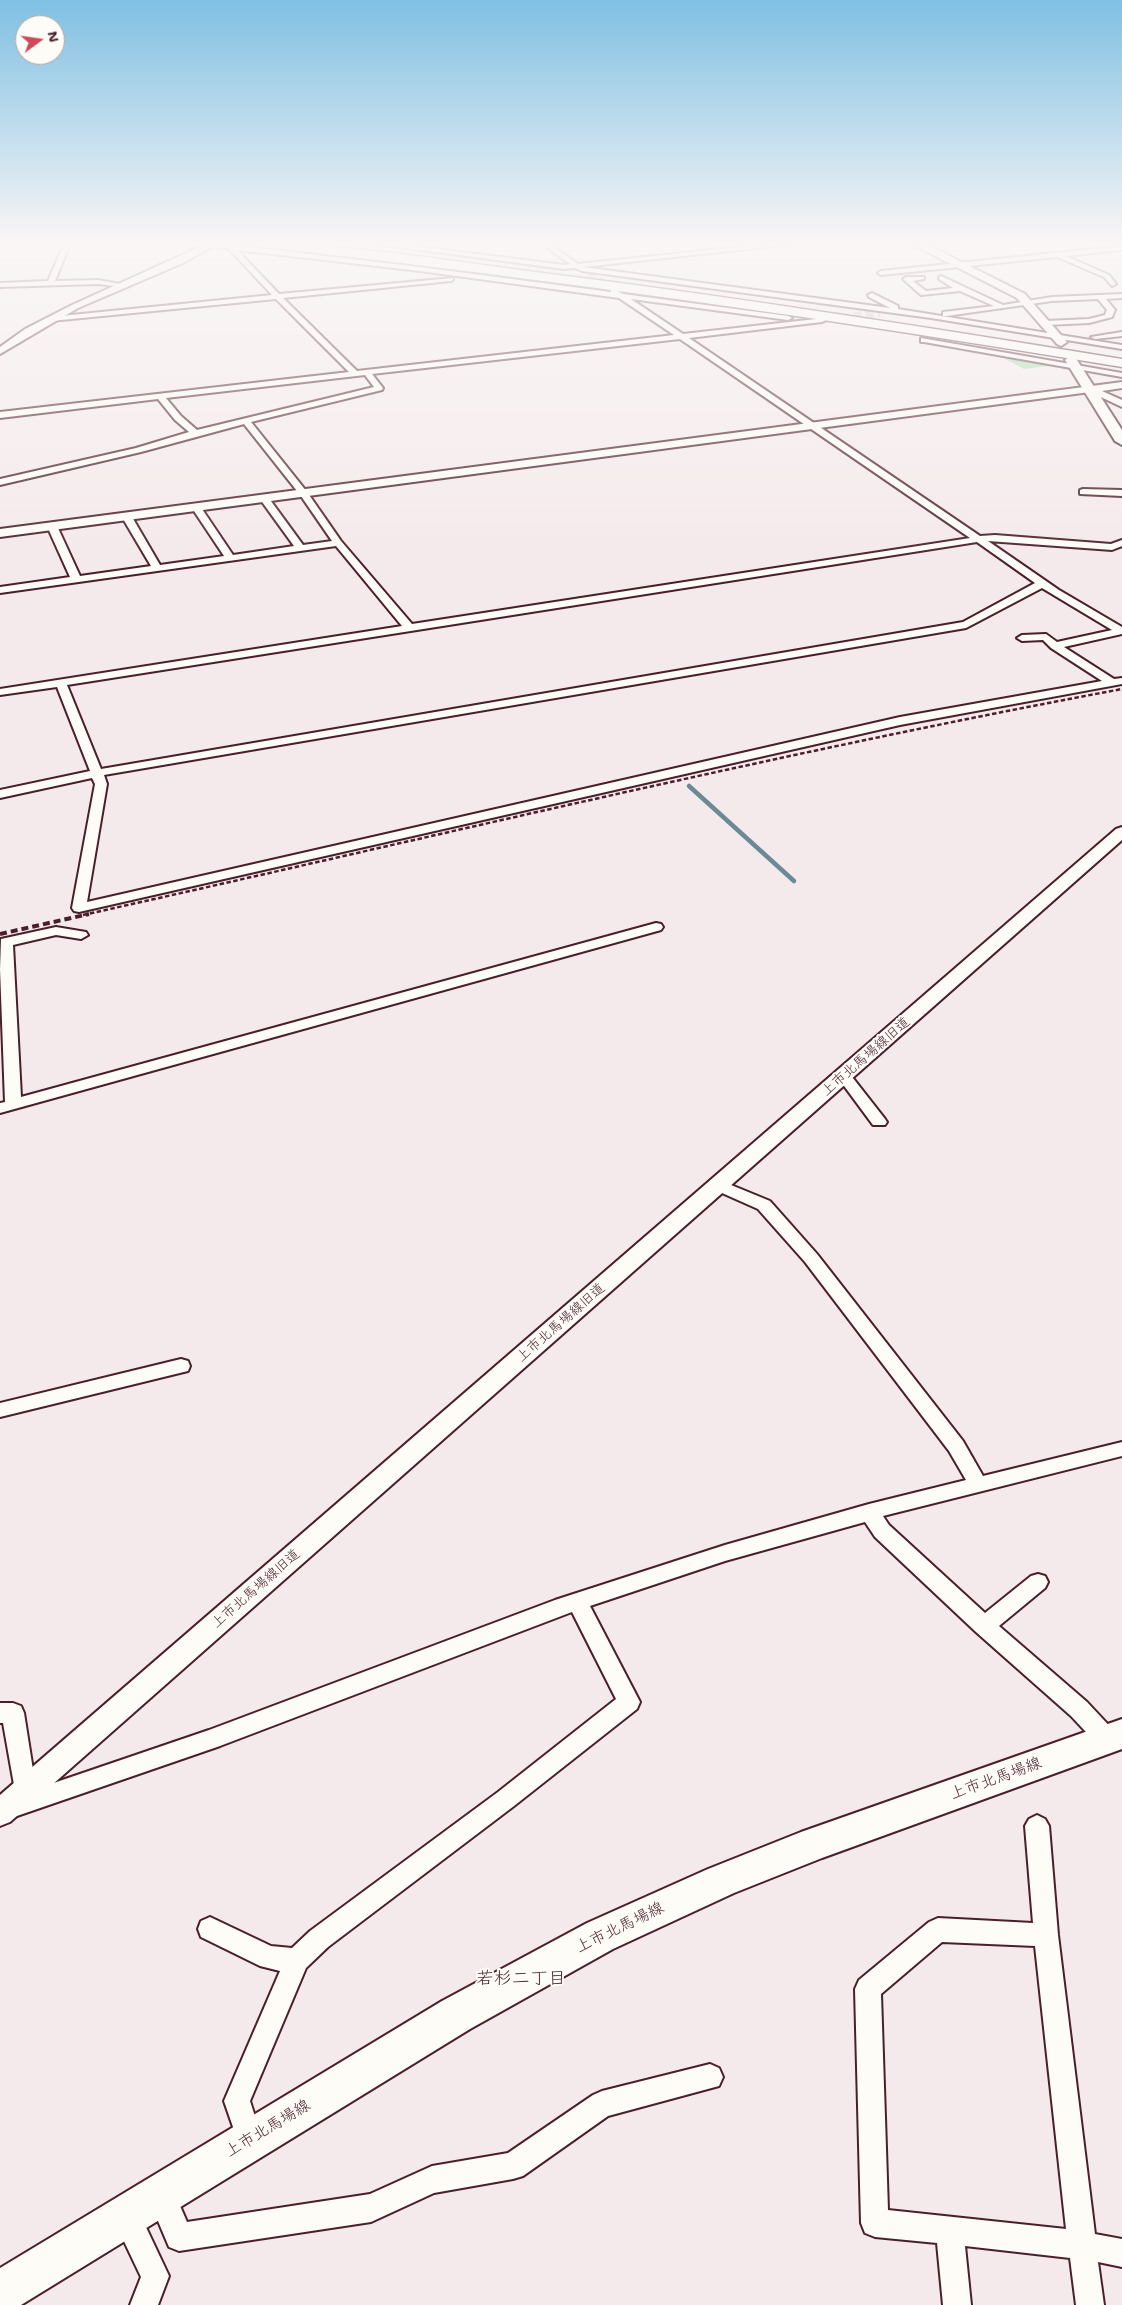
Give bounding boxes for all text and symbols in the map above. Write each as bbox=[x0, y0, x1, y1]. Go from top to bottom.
north arrow bbox=[15, 15, 65, 65]
text: N bbox=[44, 29, 64, 44]
street label: 上市北馬場線旧道 bbox=[818, 1014, 914, 1100]
street label: 上市北馬場線旧道 bbox=[513, 1280, 609, 1366]
street label: 上市北馬場線旧道 bbox=[208, 1546, 304, 1632]
street label: 上市北馬場線 bbox=[948, 1754, 1044, 1804]
street label: 上市北馬場線 bbox=[573, 1898, 667, 1958]
district label: 若杉二丁目 bbox=[476, 1968, 566, 1990]
street label: 上市北馬場線 bbox=[222, 2096, 314, 2162]

